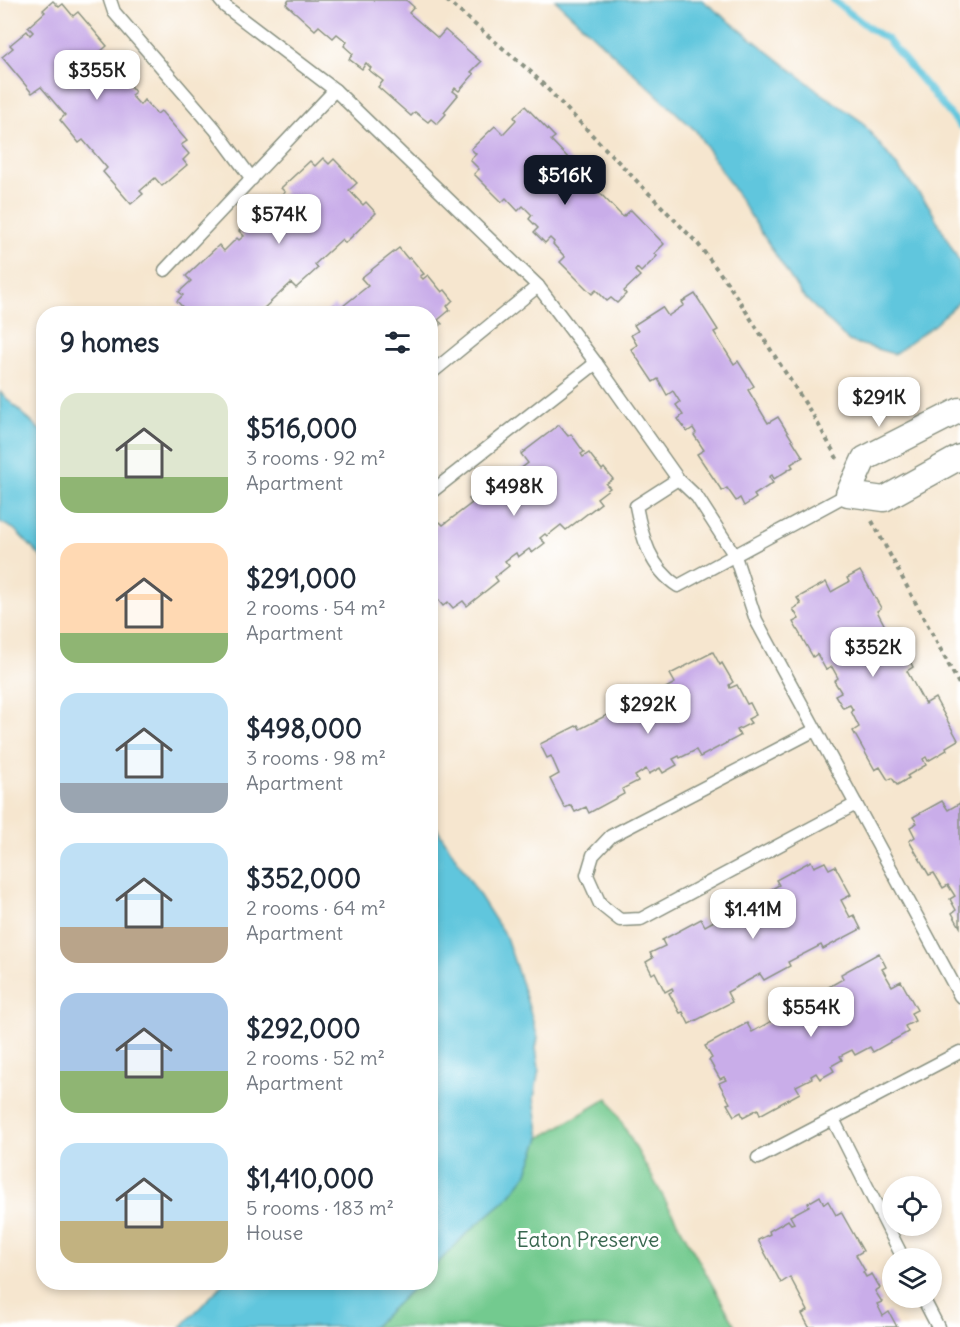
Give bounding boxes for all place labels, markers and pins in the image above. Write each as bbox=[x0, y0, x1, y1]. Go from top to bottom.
pin: $355K bbox=[55, 50, 139, 101]
pin: $516K bbox=[523, 155, 607, 206]
pin: $574K bbox=[237, 194, 321, 245]
pin: $291K bbox=[837, 377, 921, 428]
pin: $498K bbox=[472, 466, 556, 517]
pin: $352K bbox=[831, 627, 915, 678]
pin: $292K bbox=[606, 684, 690, 735]
pin: $1.41M bbox=[704, 889, 802, 940]
pin: $554K bbox=[769, 987, 853, 1038]

